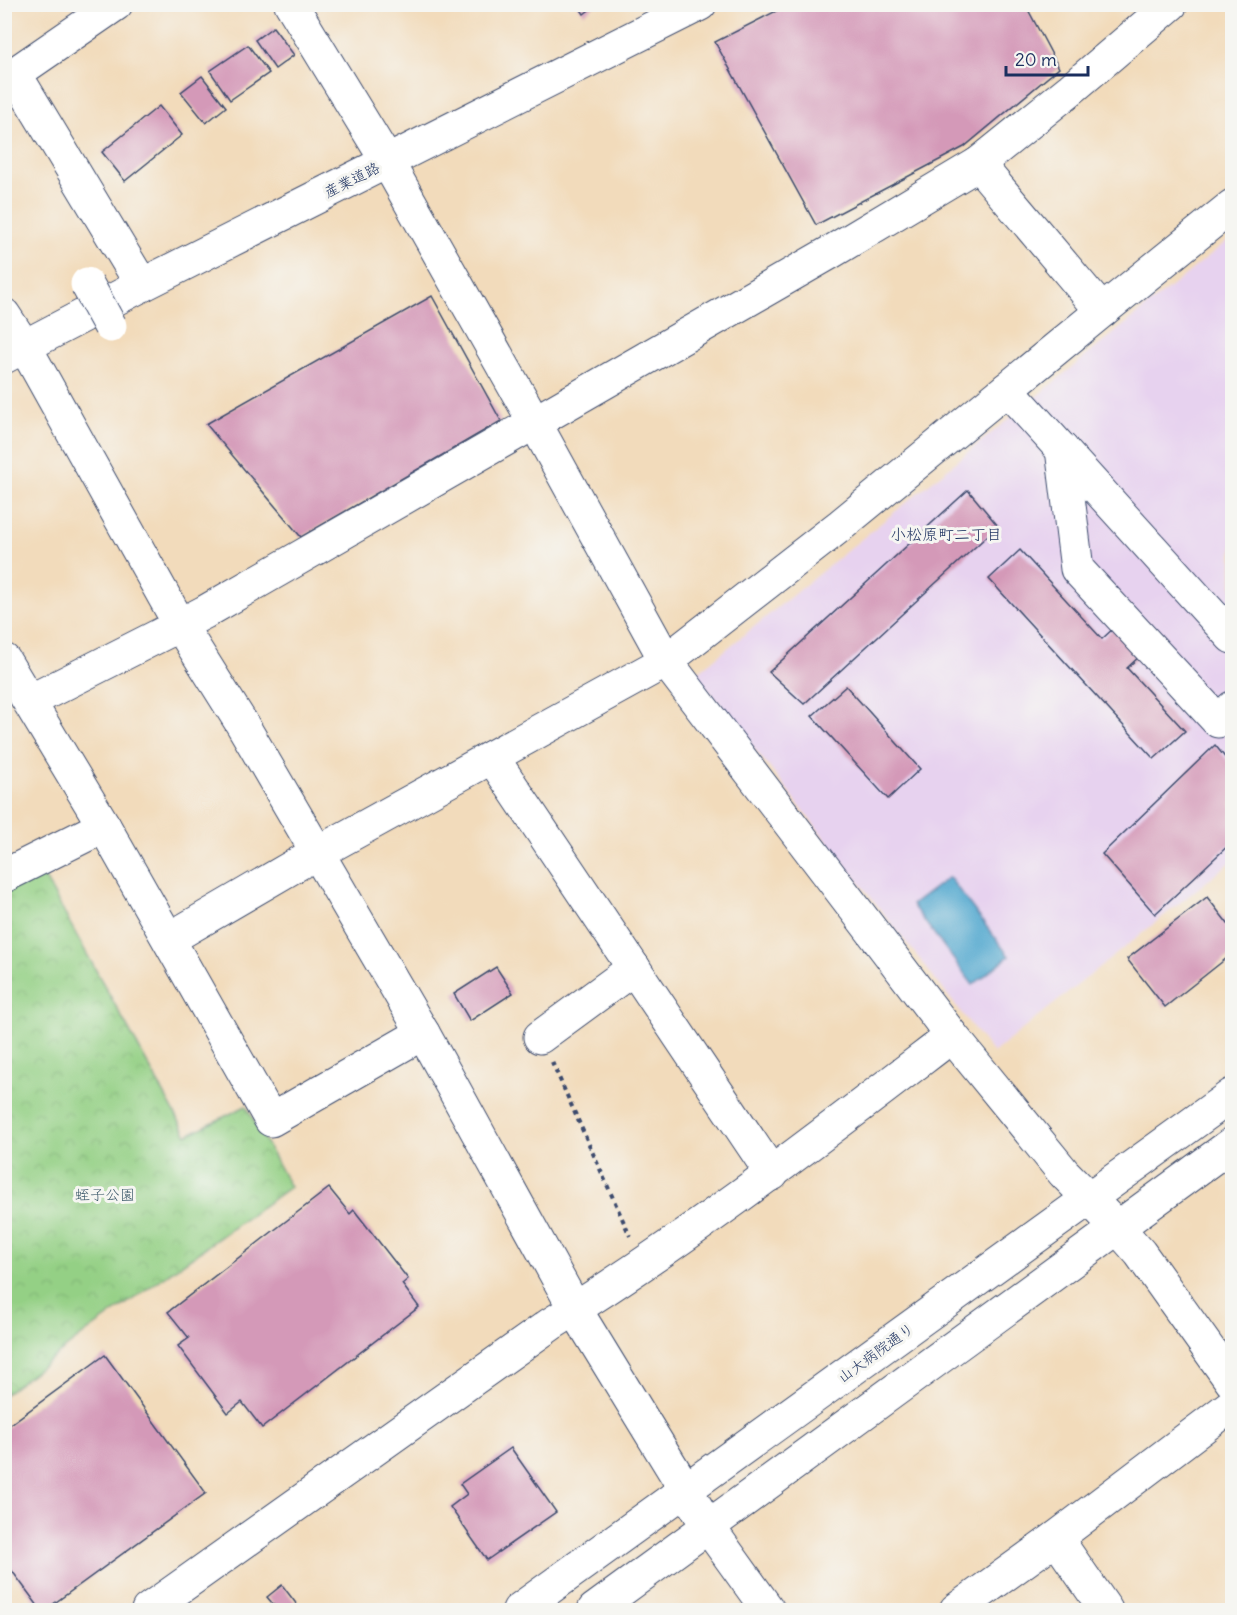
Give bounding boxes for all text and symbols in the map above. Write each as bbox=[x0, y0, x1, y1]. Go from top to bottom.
scale bar bbox=[1006, 39, 1088, 77]
text: 20 m bbox=[1015, 48, 1057, 71]
street label: 産業道路 bbox=[321, 157, 383, 202]
district label: 小松原町二丁目 bbox=[890, 524, 1002, 544]
park label: 蛭子公園 bbox=[75, 1185, 135, 1204]
street label: 山大病院通り bbox=[834, 1318, 918, 1387]

